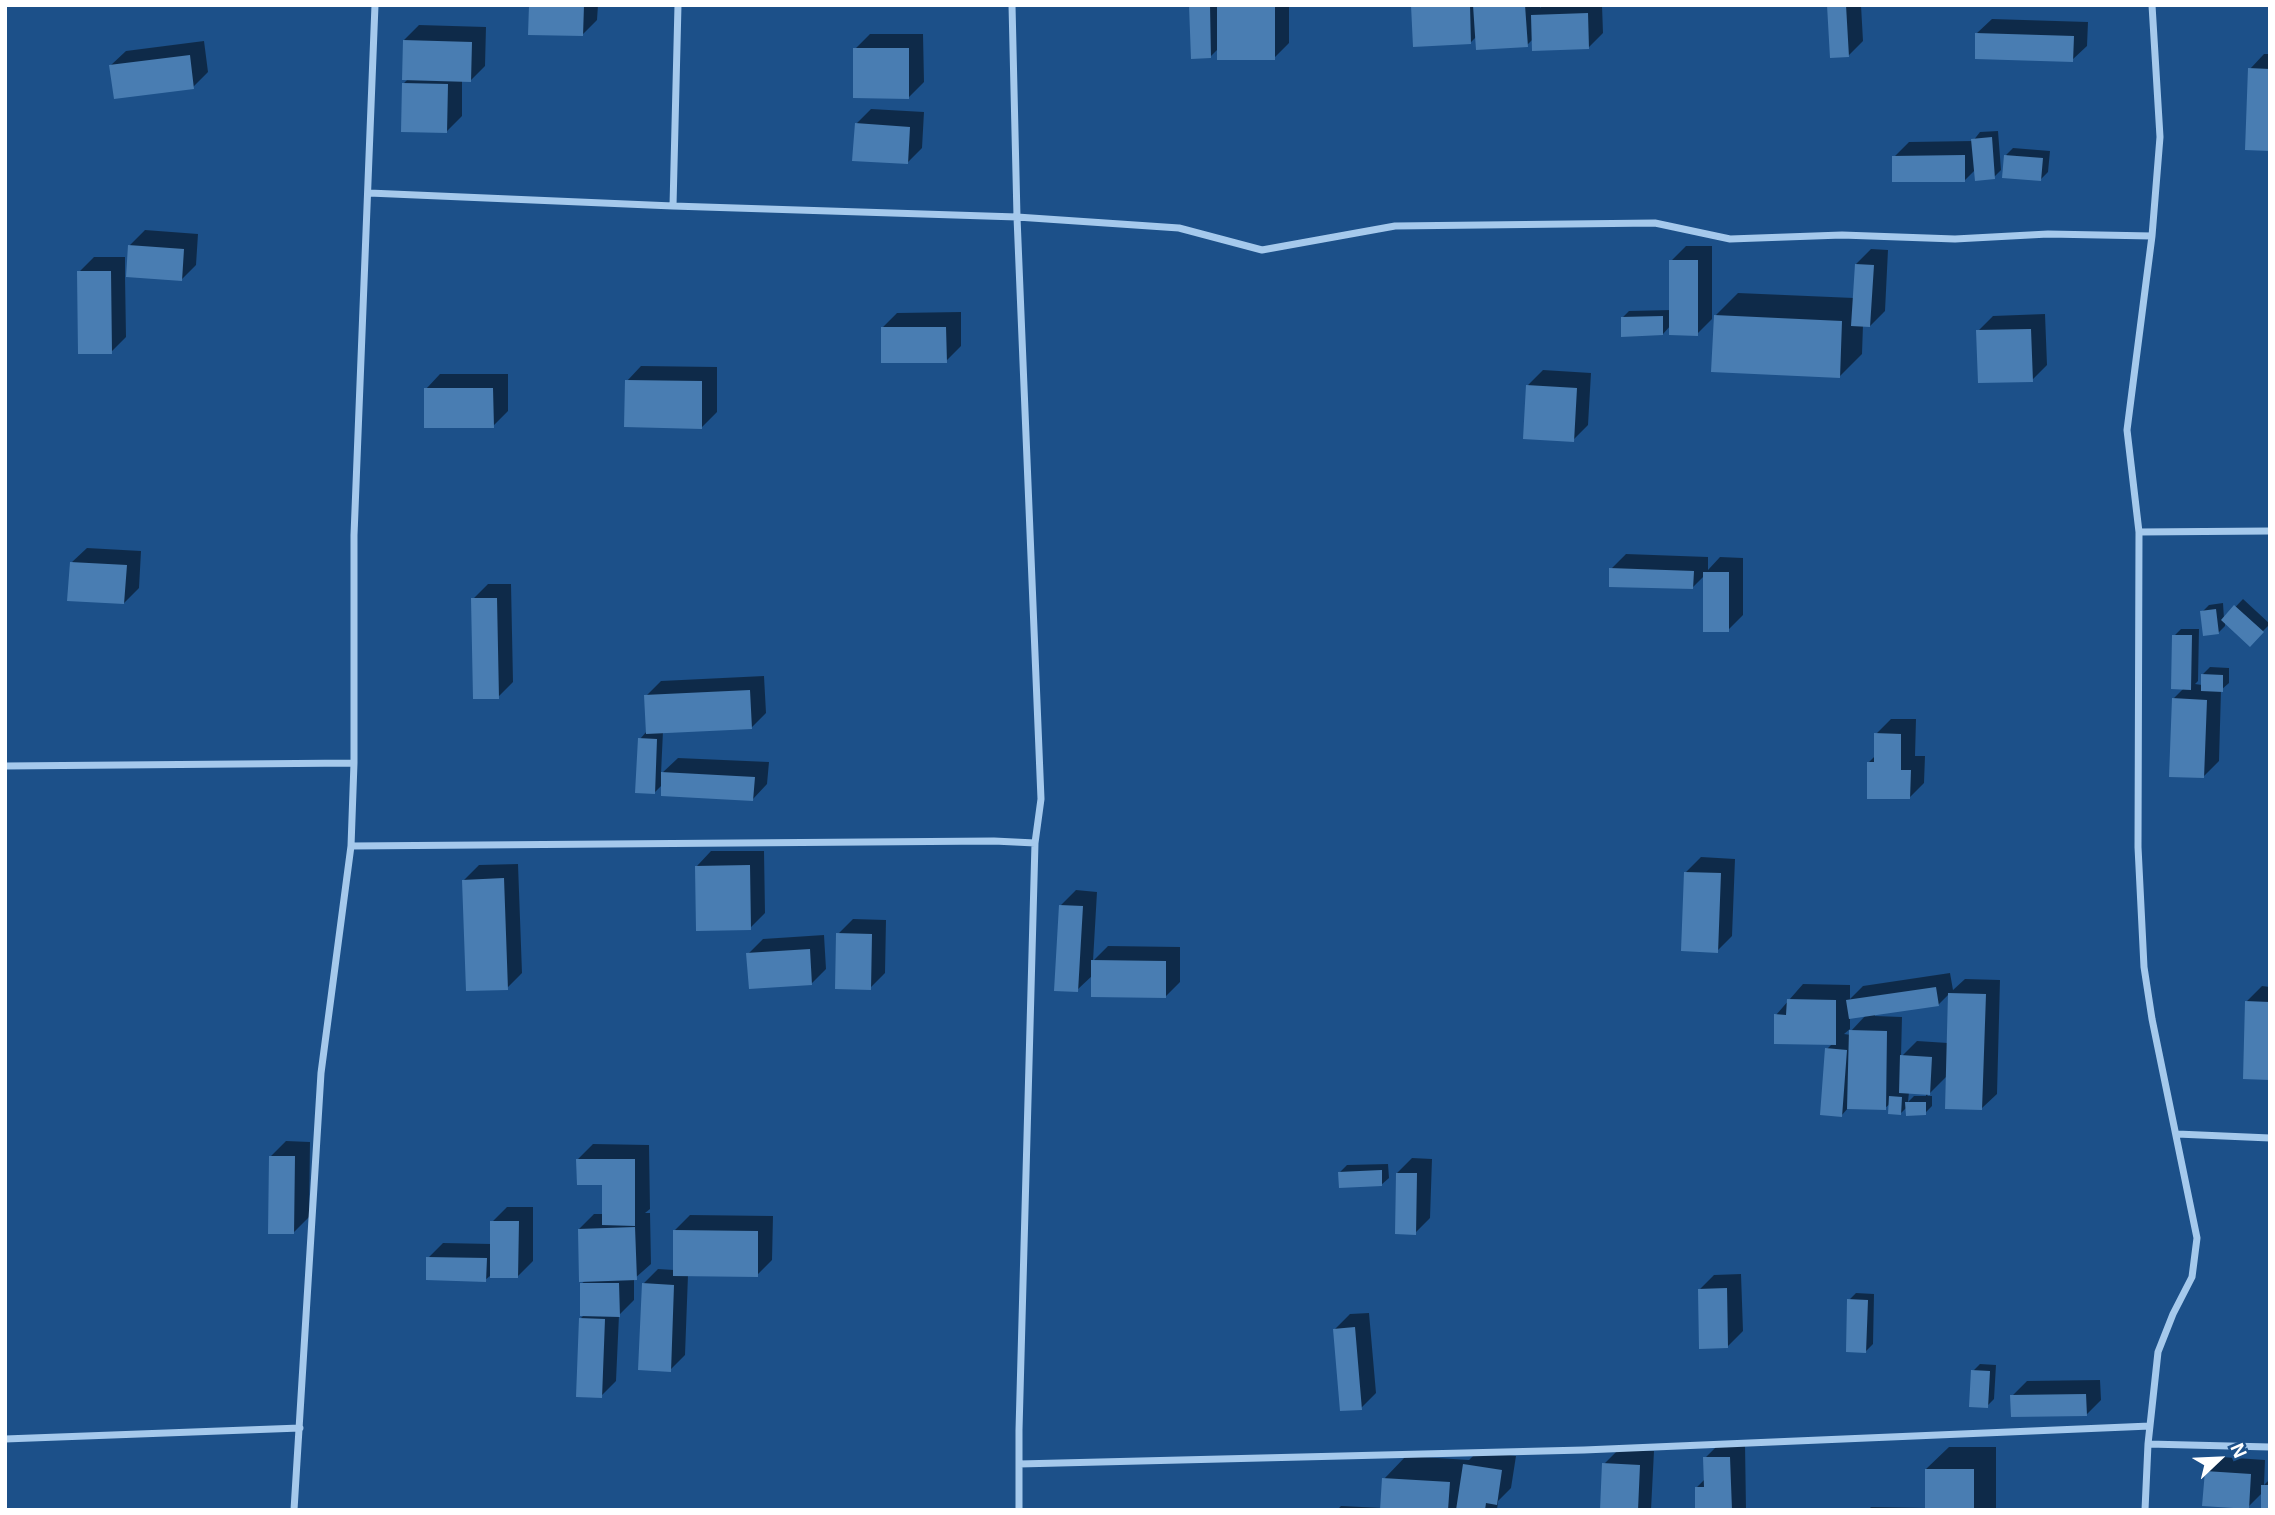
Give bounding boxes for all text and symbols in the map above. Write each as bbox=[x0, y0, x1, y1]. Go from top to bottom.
north arrow bbox=[2184, 1424, 2254, 1494]
text: N bbox=[2226, 1440, 2251, 1461]

